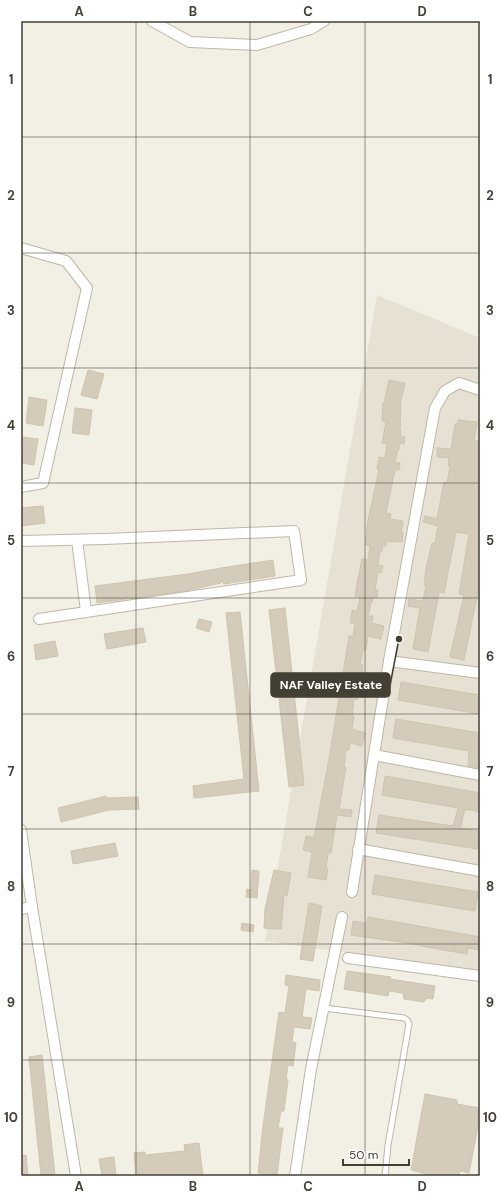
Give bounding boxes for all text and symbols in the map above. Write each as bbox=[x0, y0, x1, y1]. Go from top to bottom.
text: A bbox=[74, 3, 84, 20]
text: B bbox=[189, 3, 197, 20]
text: C bbox=[303, 3, 313, 20]
text: D bbox=[417, 3, 427, 20]
text: 1 bbox=[9, 71, 13, 88]
text: 1 bbox=[488, 71, 492, 88]
text: 2 bbox=[7, 187, 15, 204]
text: 2 bbox=[486, 187, 494, 204]
text: 3 bbox=[7, 302, 15, 319]
text: 3 bbox=[486, 302, 494, 319]
text: 4 bbox=[7, 417, 15, 434]
text: 4 bbox=[486, 417, 494, 434]
text: 5 bbox=[7, 532, 15, 549]
text: 5 bbox=[486, 532, 494, 549]
text: 6 bbox=[7, 648, 15, 665]
text: 6 bbox=[486, 648, 494, 665]
callout: NAF Valley Estate bbox=[271, 673, 390, 697]
text: NAF Valley Estate bbox=[280, 677, 382, 693]
text: 7 bbox=[8, 763, 15, 780]
text: 7 bbox=[487, 763, 494, 780]
text: 8 bbox=[7, 878, 15, 895]
text: 8 bbox=[486, 878, 494, 895]
text: 9 bbox=[7, 994, 15, 1011]
text: 9 bbox=[486, 994, 494, 1011]
text: 10 bbox=[4, 1109, 18, 1126]
text: 10 bbox=[483, 1109, 497, 1126]
scale bar bbox=[343, 1141, 409, 1167]
text: 50 m bbox=[349, 1147, 378, 1163]
text: A bbox=[74, 1178, 84, 1195]
text: B bbox=[189, 1178, 197, 1195]
text: C bbox=[303, 1178, 313, 1195]
text: D bbox=[417, 1178, 427, 1195]

